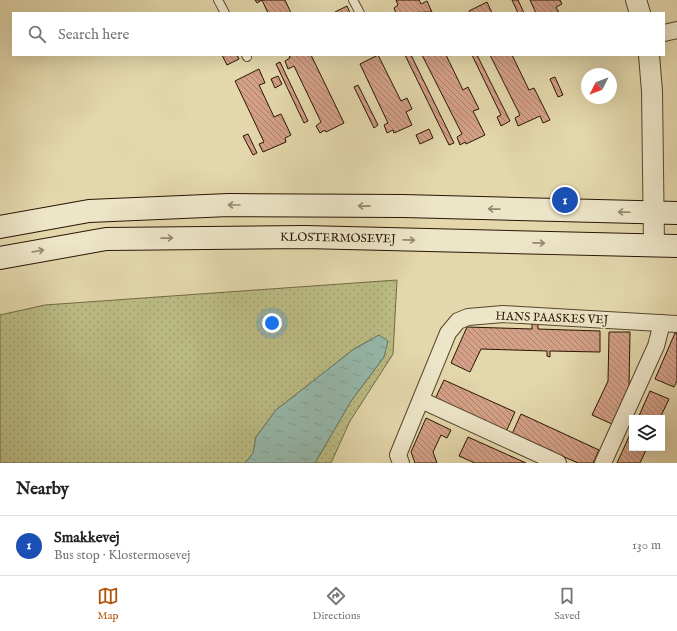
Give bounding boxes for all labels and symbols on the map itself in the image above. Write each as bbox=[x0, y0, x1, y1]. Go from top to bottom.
north arrow bbox=[581, 68, 617, 104]
pin: 1 bbox=[552, 185, 578, 215]
one-way arrow bbox=[228, 201, 241, 209]
one-way arrow bbox=[358, 202, 371, 210]
one-way arrow bbox=[488, 205, 501, 213]
one-way arrow bbox=[618, 208, 631, 216]
street label: KLOSTERMOSEVEJ bbox=[280, 229, 396, 248]
one-way arrow bbox=[160, 234, 173, 242]
one-way arrow bbox=[402, 236, 415, 243]
one-way arrow bbox=[532, 239, 545, 247]
one-way arrow bbox=[32, 247, 45, 255]
street label: HANS PAASKES VEJ bbox=[495, 309, 609, 328]
your location bbox=[262, 313, 282, 333]

